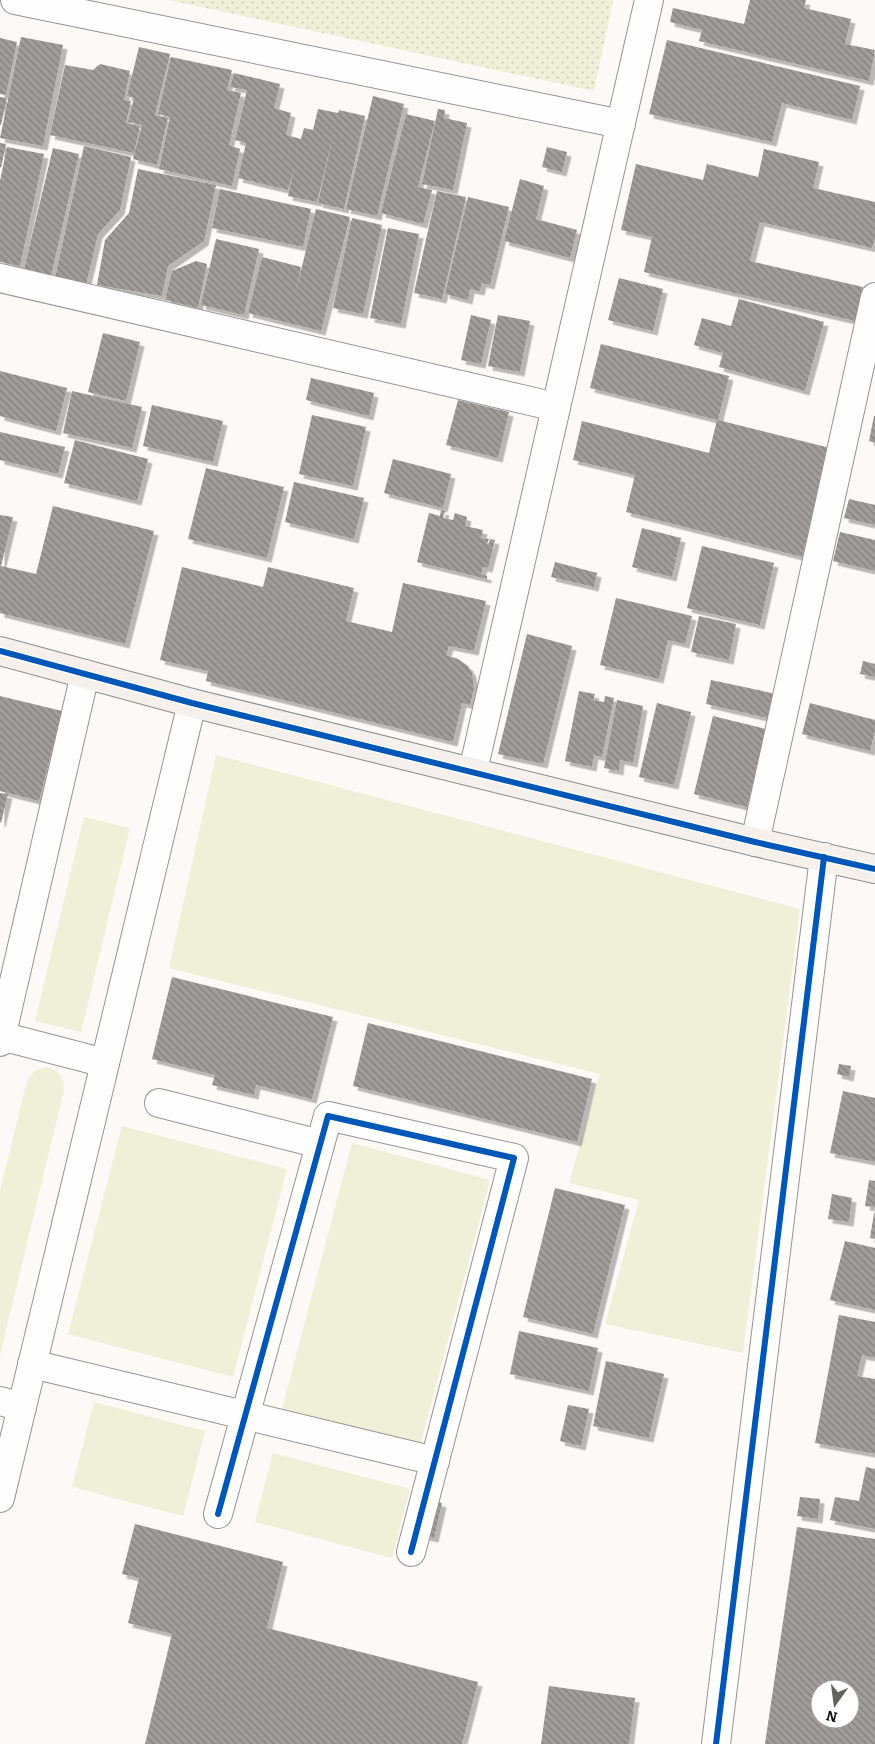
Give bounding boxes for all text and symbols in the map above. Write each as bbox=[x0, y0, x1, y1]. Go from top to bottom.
north arrow bbox=[810, 1679, 860, 1729]
text: N bbox=[824, 1707, 839, 1726]

